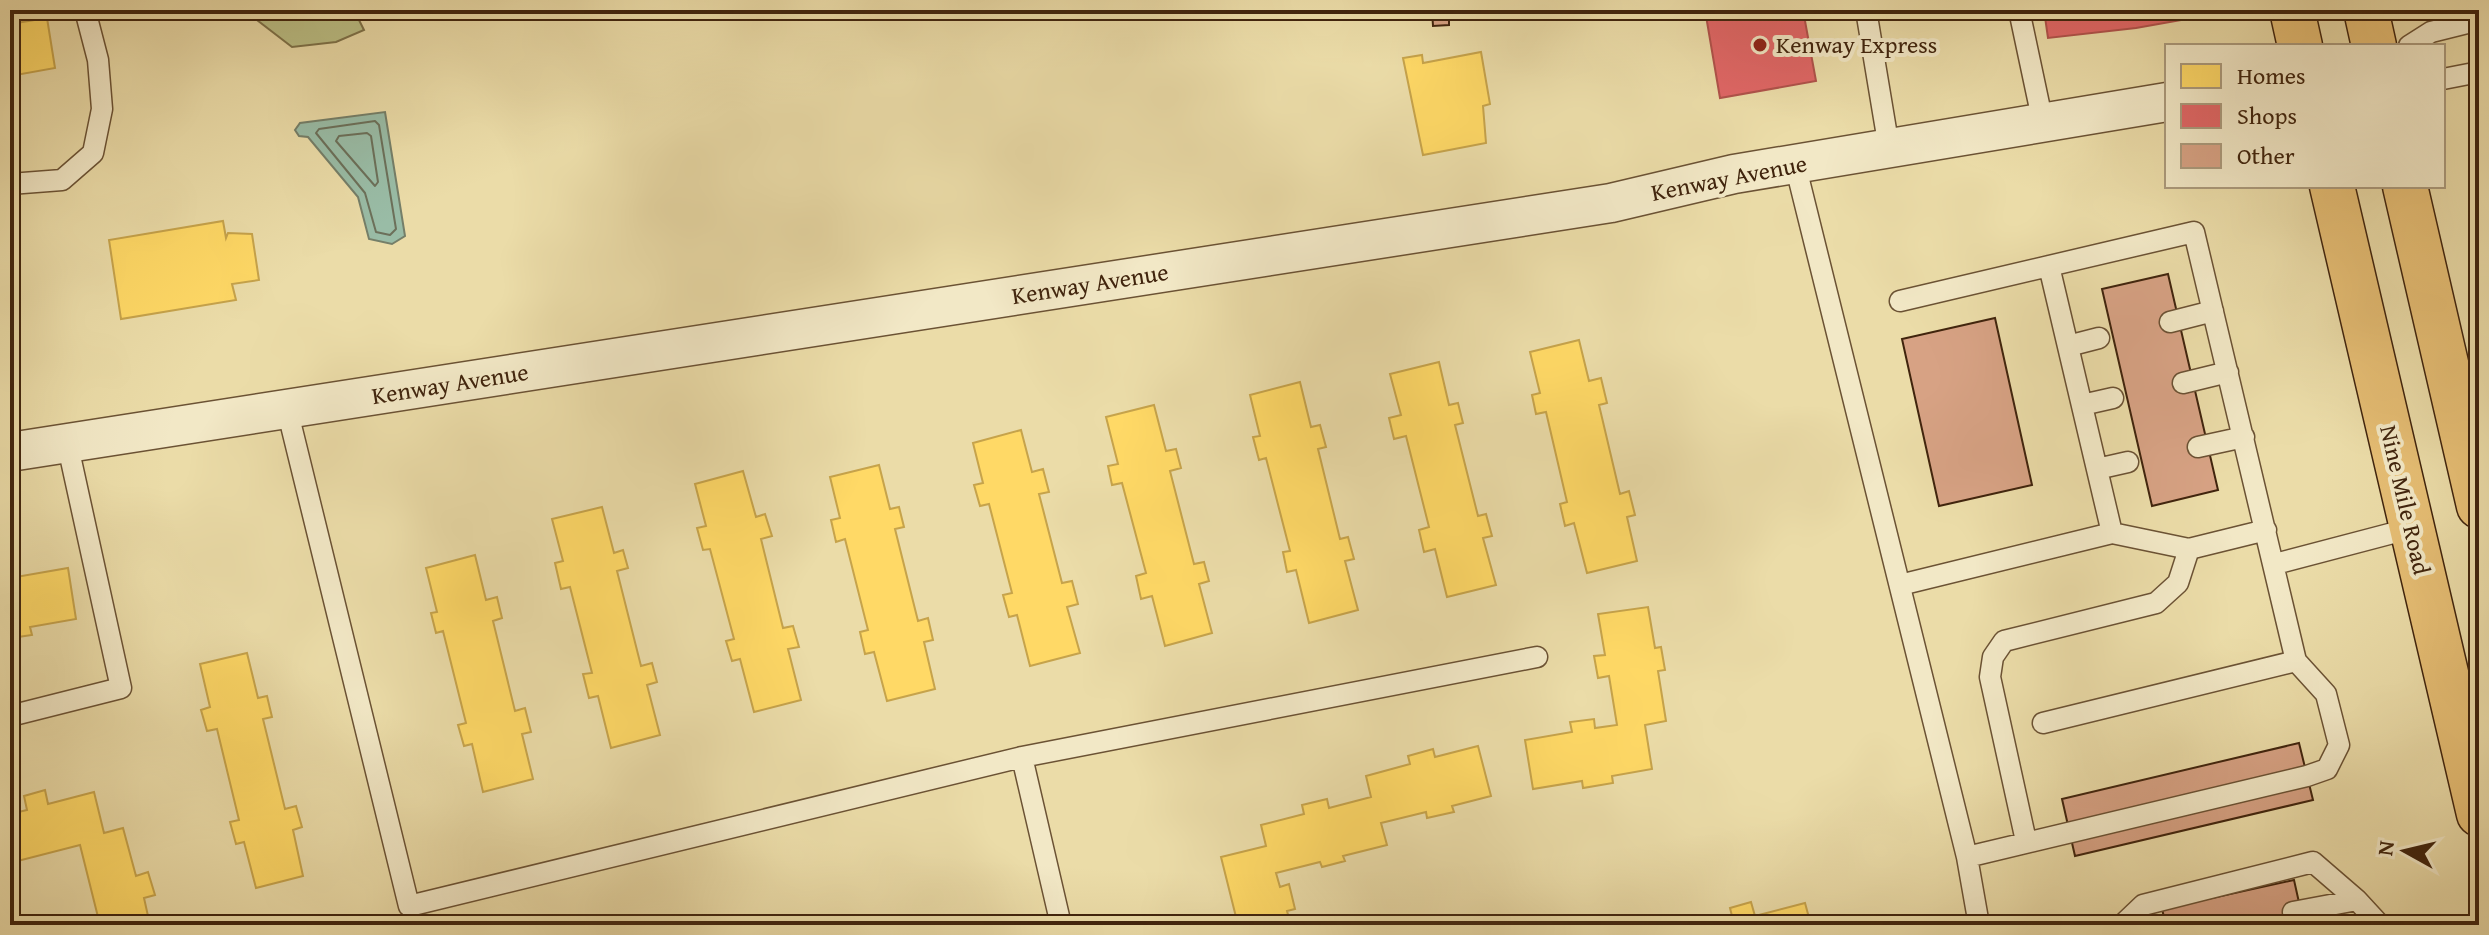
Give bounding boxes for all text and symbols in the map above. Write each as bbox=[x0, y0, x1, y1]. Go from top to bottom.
place label: Kenway Express bbox=[1776, 27, 1937, 62]
marker: Kenway Express bbox=[1751, 36, 1769, 54]
legend bbox=[2165, 44, 2445, 188]
text: Homes bbox=[2237, 58, 2306, 93]
text: Shops bbox=[2237, 98, 2297, 133]
text: Other bbox=[2237, 138, 2295, 173]
street label: Kenway Avenue bbox=[1648, 145, 1810, 210]
street label: Kenway Avenue bbox=[1009, 254, 1171, 313]
street label: Kenway Avenue bbox=[369, 354, 531, 413]
street label: Nine Mile Road bbox=[2371, 422, 2440, 578]
north arrow bbox=[2365, 811, 2445, 891]
text: N bbox=[2368, 838, 2402, 858]

